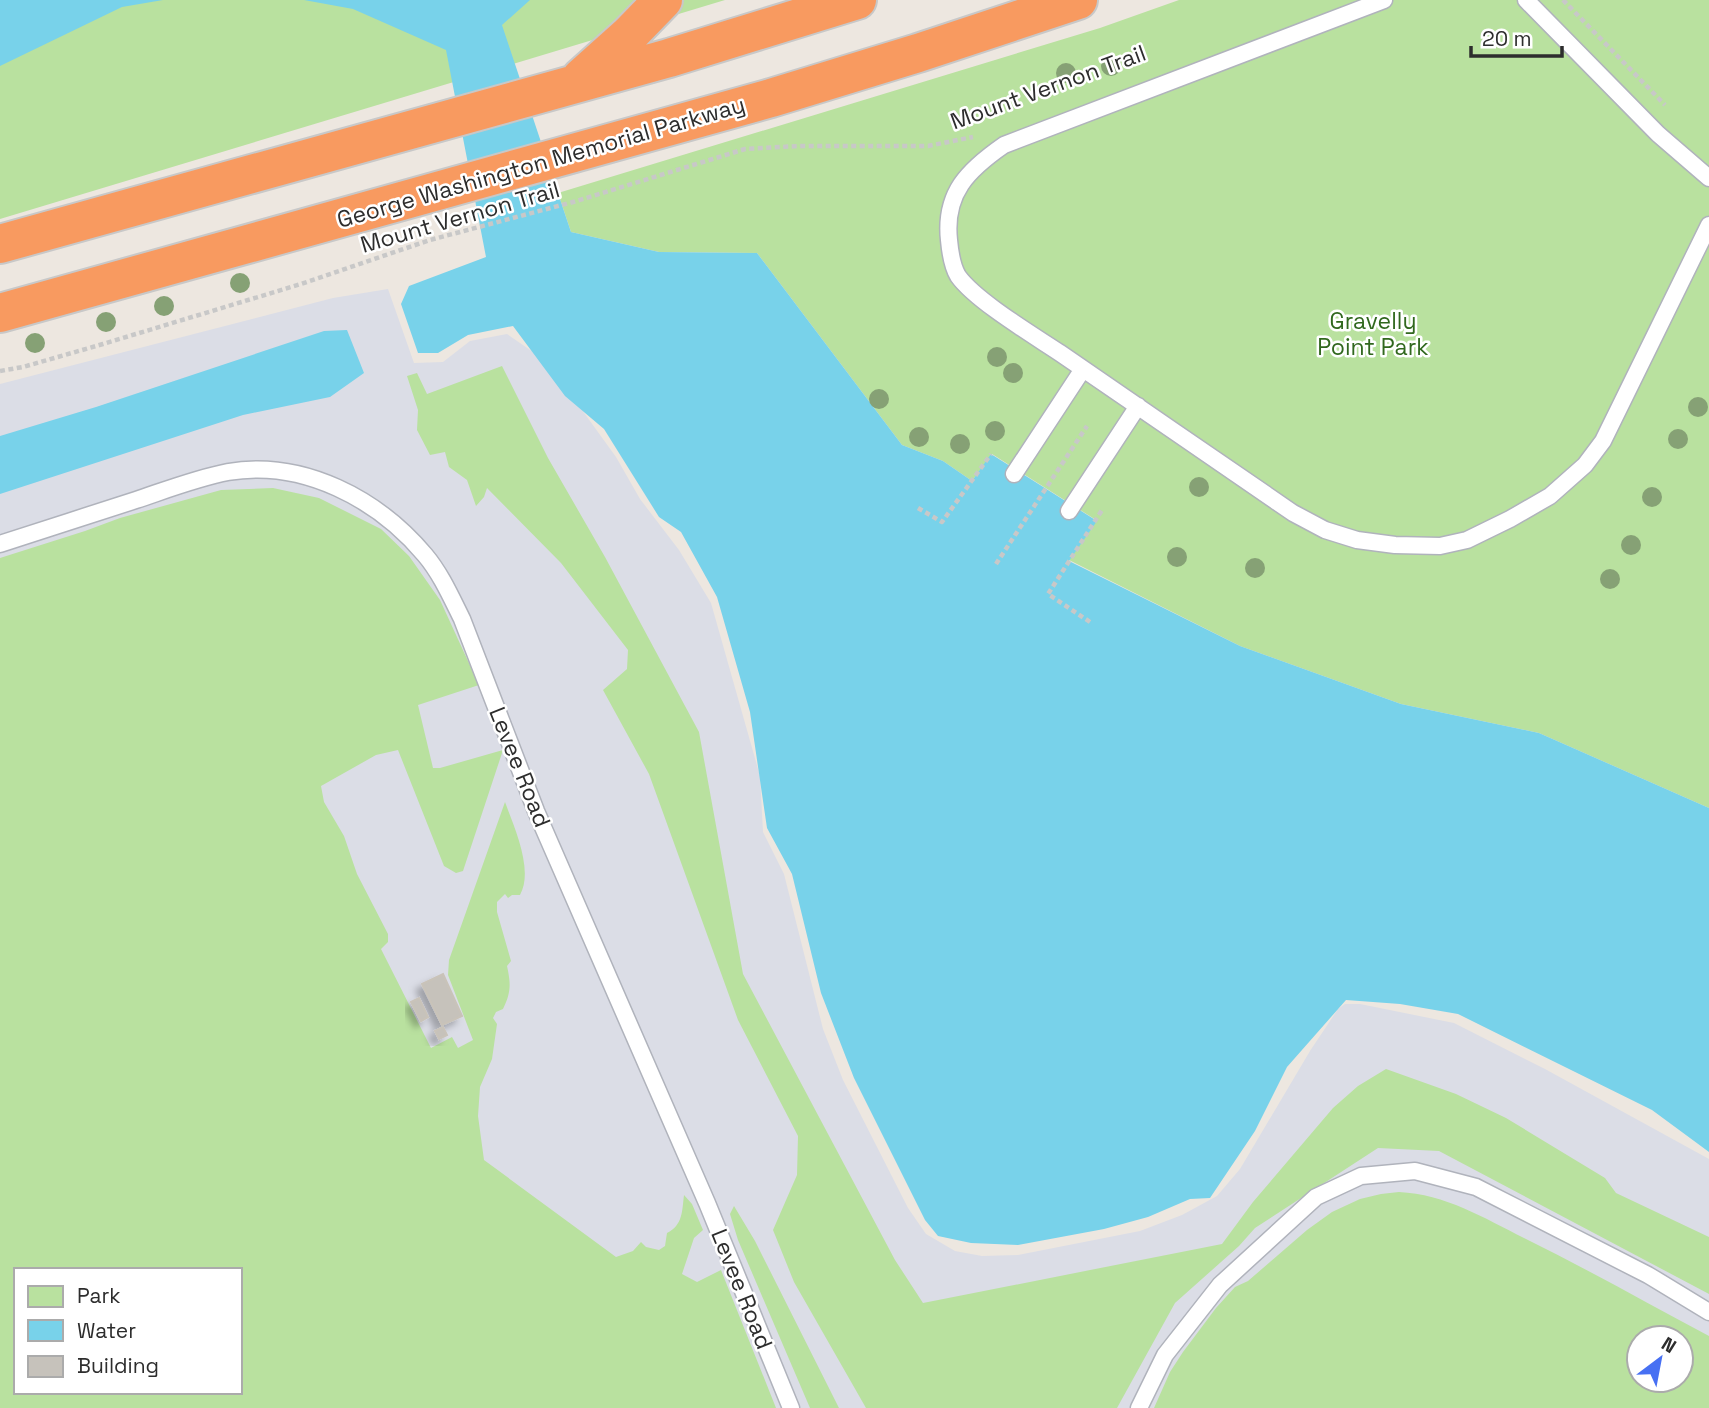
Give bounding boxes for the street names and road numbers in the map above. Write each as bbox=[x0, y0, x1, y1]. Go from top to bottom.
street label: Mount Vernon Trail bbox=[946, 38, 1150, 136]
street label: George Washington Memorial Parkway bbox=[333, 89, 749, 235]
street label: Mount Vernon Trail bbox=[357, 174, 563, 260]
street label: Levee Road bbox=[482, 702, 558, 832]
street label: Levee Road bbox=[704, 1224, 780, 1354]

